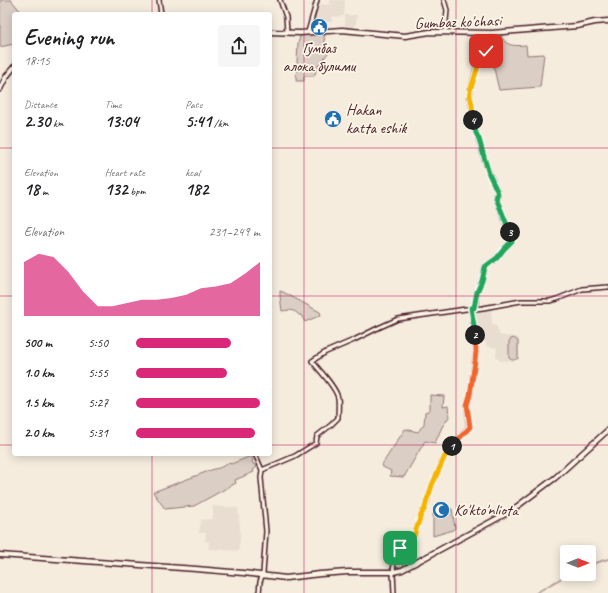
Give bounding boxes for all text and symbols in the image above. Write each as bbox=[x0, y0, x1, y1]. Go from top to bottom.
street label: Gumbaz ko'chasi bbox=[414, 10, 504, 34]
public building icon: Гумбаз алока булими bbox=[309, 17, 329, 37]
text: Evening run bbox=[24, 24, 114, 52]
button: share bbox=[218, 25, 260, 67]
pin bbox=[469, 34, 503, 68]
place label: Гумбаз алока булими bbox=[283, 38, 357, 76]
icon: check bbox=[475, 40, 497, 62]
text: 18:15 bbox=[24, 53, 50, 69]
text: Distance bbox=[24, 97, 57, 111]
text: Time bbox=[105, 97, 122, 111]
text: Pace bbox=[185, 97, 202, 111]
place label: Hakan katta eshik bbox=[346, 100, 408, 138]
public building icon: Hakan katta eshik bbox=[323, 109, 343, 129]
pin: 4 bbox=[463, 110, 483, 130]
text: 2.30 bbox=[24, 111, 50, 132]
text: 13:04 bbox=[105, 111, 139, 132]
text: 5:41 bbox=[185, 111, 211, 132]
text: 4 bbox=[471, 113, 475, 127]
text: km bbox=[50, 116, 64, 130]
text: /km bbox=[211, 116, 228, 130]
text: Elevation bbox=[24, 165, 58, 179]
text: Heart rate bbox=[105, 165, 145, 179]
text: kcal bbox=[185, 165, 200, 179]
text: 18 bbox=[24, 179, 39, 200]
text: 132 bbox=[105, 179, 128, 200]
text: 182 bbox=[185, 179, 208, 200]
text: m bbox=[39, 184, 48, 198]
text: bpm bbox=[128, 184, 145, 198]
pin: 3 bbox=[500, 222, 520, 242]
text: Elevation bbox=[24, 224, 64, 240]
text: 231–249 m bbox=[209, 224, 260, 240]
text: 3 bbox=[508, 225, 512, 239]
pin: 2 bbox=[465, 325, 485, 345]
text: 2 bbox=[473, 328, 477, 342]
text: 500 m bbox=[24, 335, 52, 351]
text: 5:50 bbox=[88, 335, 108, 351]
text: 1.0 km bbox=[24, 365, 54, 381]
text: 5:55 bbox=[88, 365, 108, 381]
text: 1.5 km bbox=[24, 395, 54, 411]
text: 5:27 bbox=[88, 395, 108, 411]
text: 2.0 km bbox=[24, 425, 54, 441]
text: 5:31 bbox=[88, 425, 108, 441]
pin: 1 bbox=[442, 436, 462, 456]
text: 1 bbox=[450, 439, 454, 453]
mosque icon: Ko'kto'nliota bbox=[431, 500, 451, 520]
place label: Ko'kto'nliota bbox=[454, 500, 519, 520]
pin bbox=[383, 531, 417, 565]
icon: arrive bbox=[389, 537, 411, 559]
north arrow bbox=[560, 545, 596, 581]
map controls bbox=[560, 545, 596, 581]

